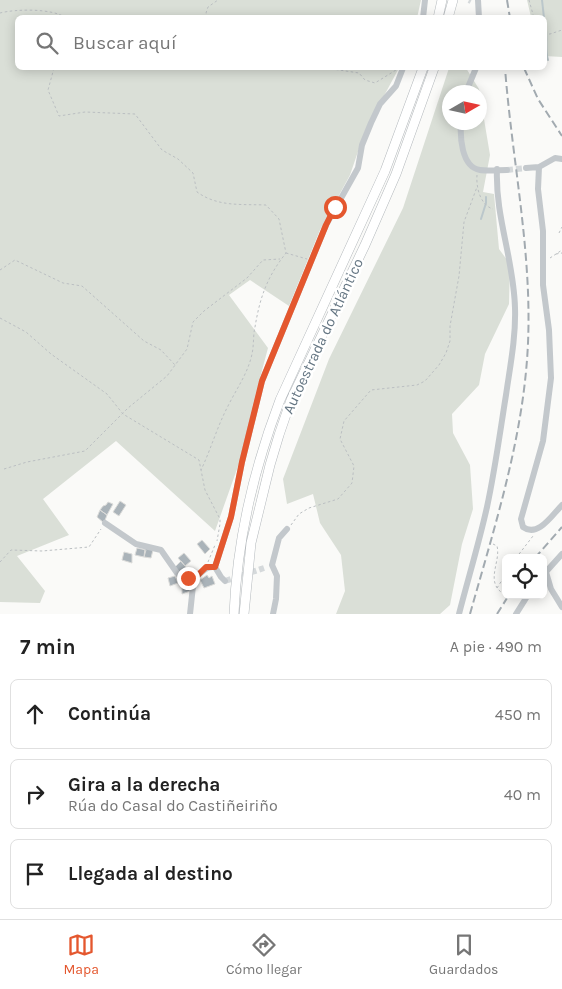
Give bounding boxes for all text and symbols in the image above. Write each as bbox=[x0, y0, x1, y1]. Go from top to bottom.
search box bbox=[15, 15, 547, 70]
icon: search bbox=[33, 29, 61, 57]
text: Buscar aquí bbox=[73, 32, 177, 54]
north arrow bbox=[442, 85, 487, 130]
route start bbox=[324, 196, 347, 219]
street label: Autoestrada do Atlántico bbox=[279, 255, 367, 417]
map controls bbox=[502, 554, 547, 599]
button: locate bbox=[502, 554, 547, 599]
route end bbox=[177, 567, 200, 590]
text: 7 min bbox=[20, 635, 76, 659]
text: A pie · 490 m bbox=[450, 637, 542, 656]
icon: ahead bbox=[21, 700, 49, 728]
text: Continúa bbox=[68, 703, 151, 725]
text: 450 m bbox=[495, 705, 541, 724]
text: Gira a la derecha bbox=[68, 774, 220, 796]
icon: right bbox=[21, 780, 49, 808]
text: 40 m bbox=[504, 785, 541, 804]
text: Rúa do Casal do Castiñeiriño bbox=[68, 796, 278, 815]
icon: arrive bbox=[21, 860, 49, 888]
text: Llegada al destino bbox=[68, 863, 233, 885]
tab: Mapa bbox=[63, 931, 99, 978]
tab: Cómo llegar bbox=[226, 931, 302, 978]
tab: Guardados bbox=[429, 931, 498, 978]

